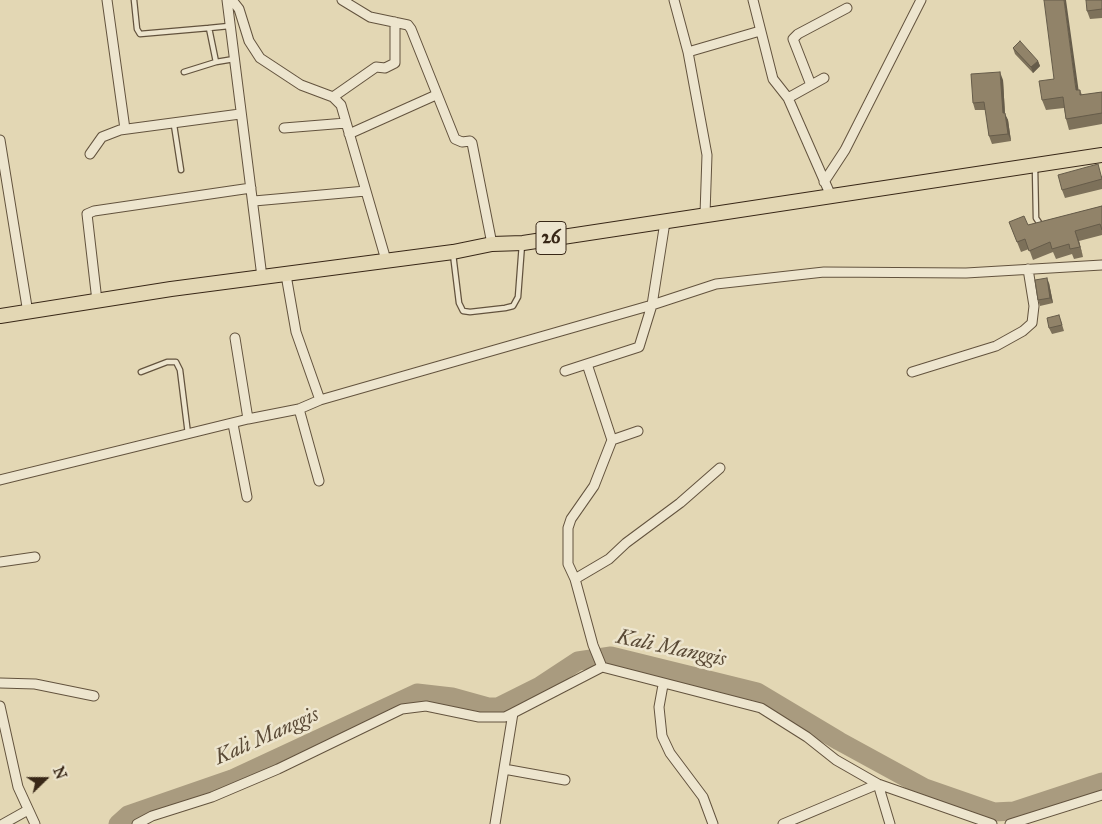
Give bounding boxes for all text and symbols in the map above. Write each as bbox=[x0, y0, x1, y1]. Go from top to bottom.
road number: 26 bbox=[536, 222, 566, 254]
water label: Kali Manggis bbox=[614, 625, 728, 673]
water label: Kali Manggis bbox=[211, 703, 323, 771]
north arrow bbox=[20, 754, 70, 804]
text: N bbox=[49, 765, 69, 782]

